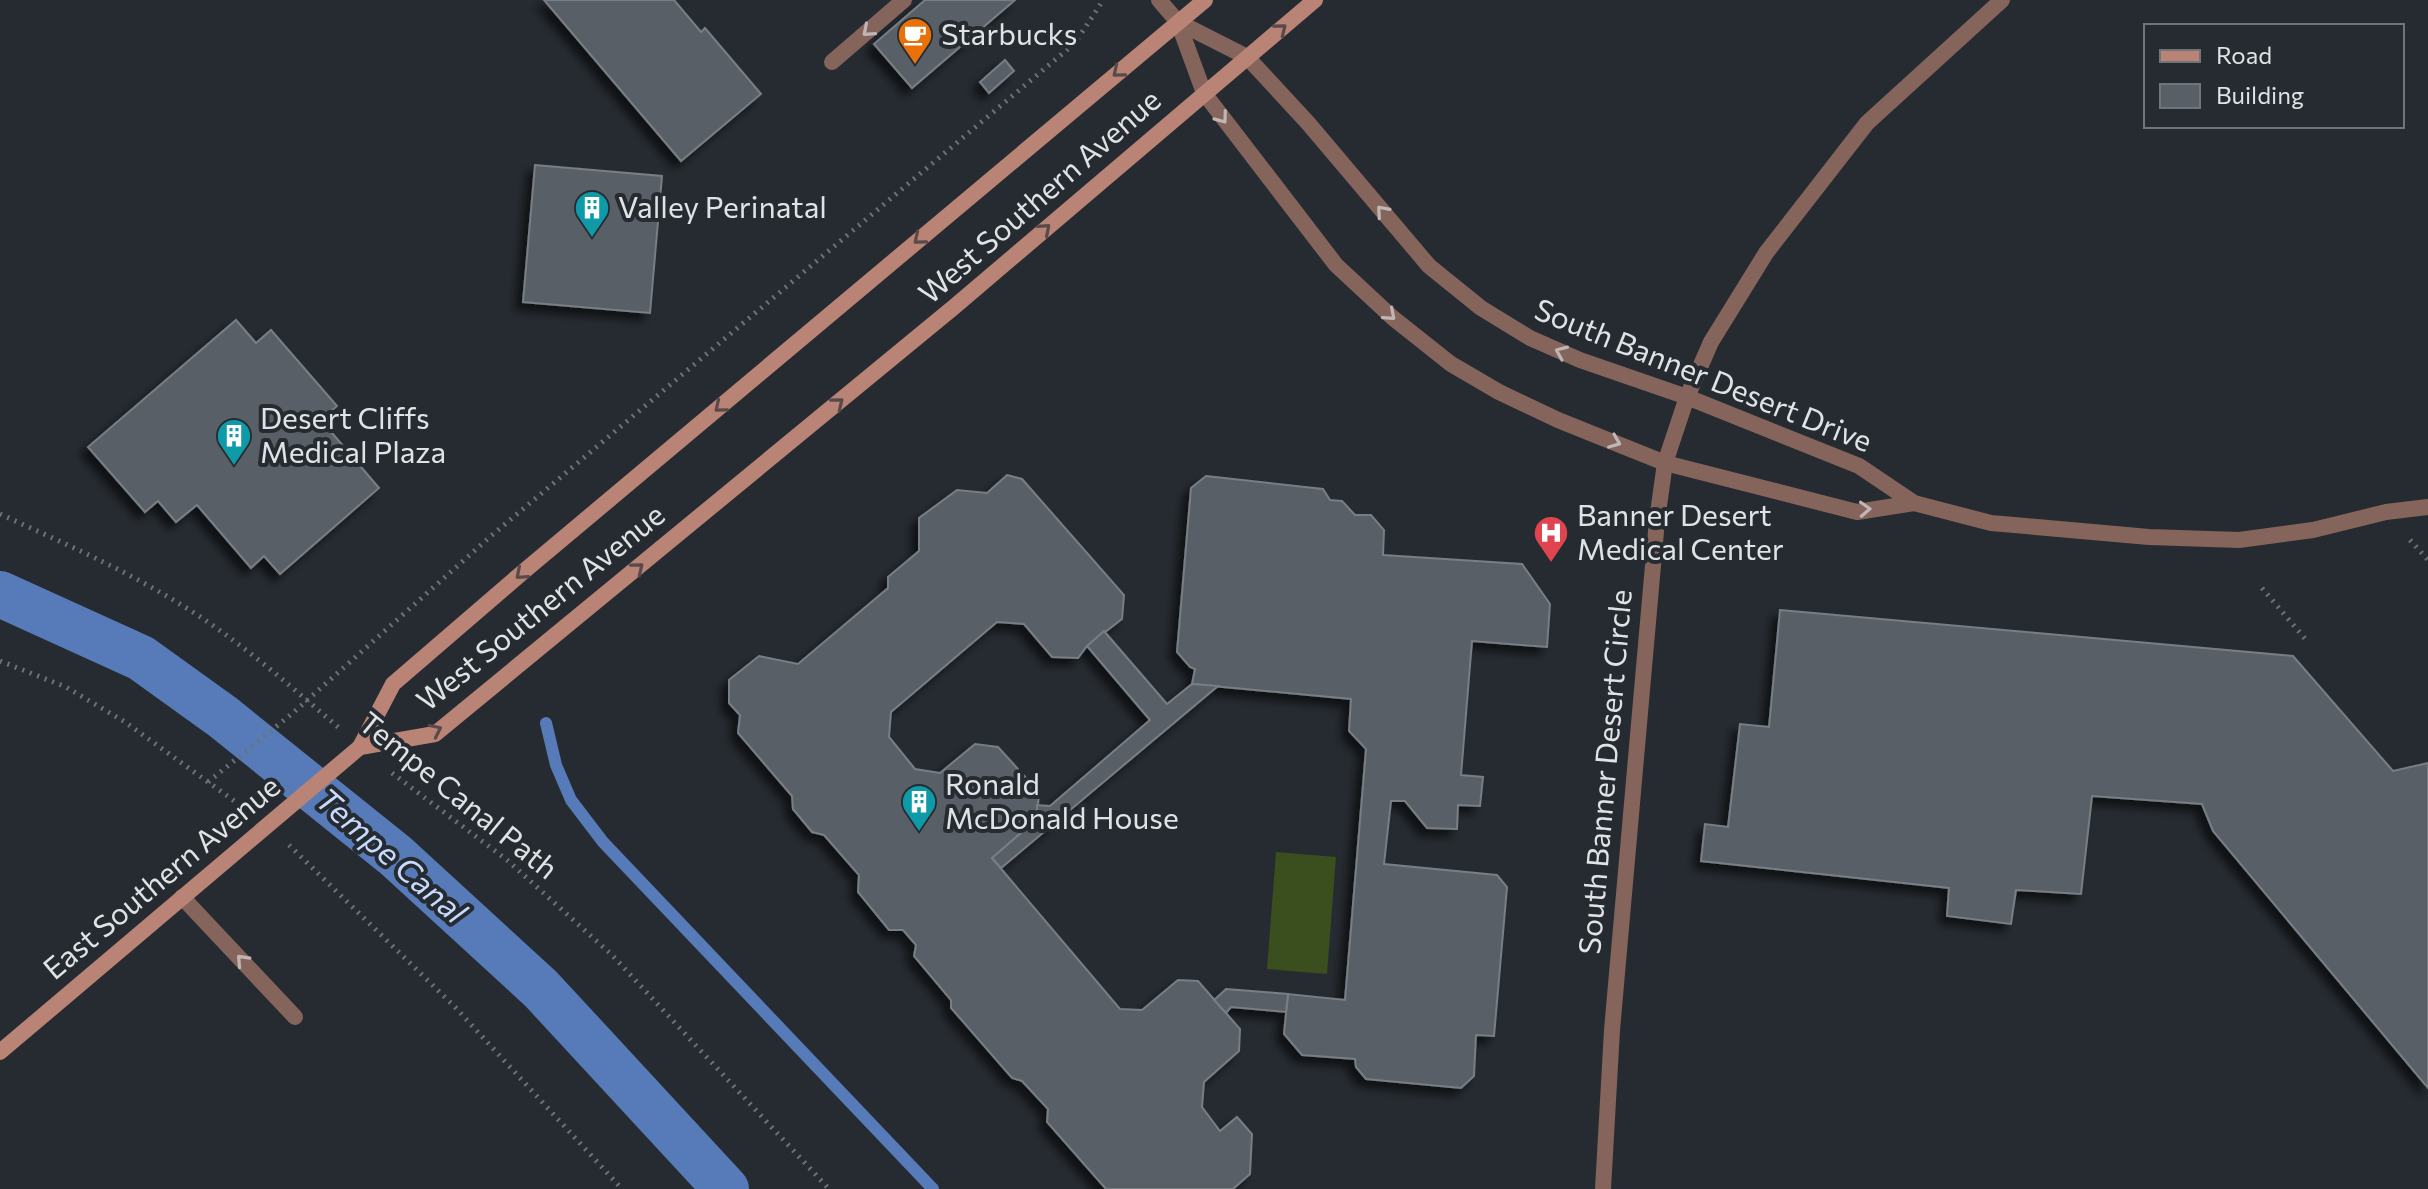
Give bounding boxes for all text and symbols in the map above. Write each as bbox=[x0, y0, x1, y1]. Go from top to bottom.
place label: Starbucks bbox=[941, 14, 1078, 51]
cafe icon: Starbucks bbox=[896, 16, 934, 66]
one-way arrow bbox=[863, 21, 878, 36]
one-way arrow bbox=[1272, 24, 1287, 38]
legend bbox=[2144, 24, 2404, 128]
text: Road bbox=[2216, 40, 2272, 69]
one-way arrow bbox=[1113, 62, 1127, 77]
street label: West Southern Avenue bbox=[910, 80, 1167, 310]
text: Building bbox=[2216, 80, 2304, 109]
one-way arrow bbox=[1212, 109, 1227, 123]
place label: Valley Perinatal bbox=[618, 187, 827, 224]
building icon: Valley Perinatal bbox=[573, 189, 611, 239]
one-way arrow bbox=[1377, 206, 1392, 220]
one-way arrow bbox=[1036, 224, 1051, 239]
one-way arrow bbox=[914, 229, 929, 244]
street label: South Banner Desert Drive bbox=[1530, 289, 1878, 458]
one-way arrow bbox=[1381, 305, 1396, 319]
one-way arrow bbox=[1555, 345, 1569, 361]
one-way arrow bbox=[715, 397, 730, 412]
place label: Desert Cliffs Medical Plaza bbox=[260, 398, 446, 469]
one-way arrow bbox=[829, 398, 844, 413]
building icon: Desert Cliffs Medical Plaza bbox=[215, 417, 253, 467]
one-way arrow bbox=[1607, 432, 1621, 449]
street label: West Southern Avenue bbox=[408, 495, 671, 717]
place label: Banner Desert Medical Center bbox=[1577, 495, 1784, 566]
one-way arrow bbox=[1859, 501, 1871, 518]
hospital icon: Banner Desert Medical Center bbox=[1532, 514, 1570, 564]
one-way arrow bbox=[628, 563, 643, 578]
one-way arrow bbox=[516, 564, 531, 579]
street label: South Banner Desert Circle bbox=[1569, 588, 1638, 956]
street label: Tempe Canal Path bbox=[352, 705, 564, 887]
one-way arrow bbox=[427, 724, 442, 740]
place label: Ronald McDonald House bbox=[945, 764, 1179, 835]
street label: East Southern Avenue bbox=[34, 766, 286, 986]
water label: Tempe Canal bbox=[308, 780, 474, 932]
building icon: Ronald McDonald House bbox=[900, 783, 938, 833]
one-way arrow bbox=[236, 955, 251, 969]

